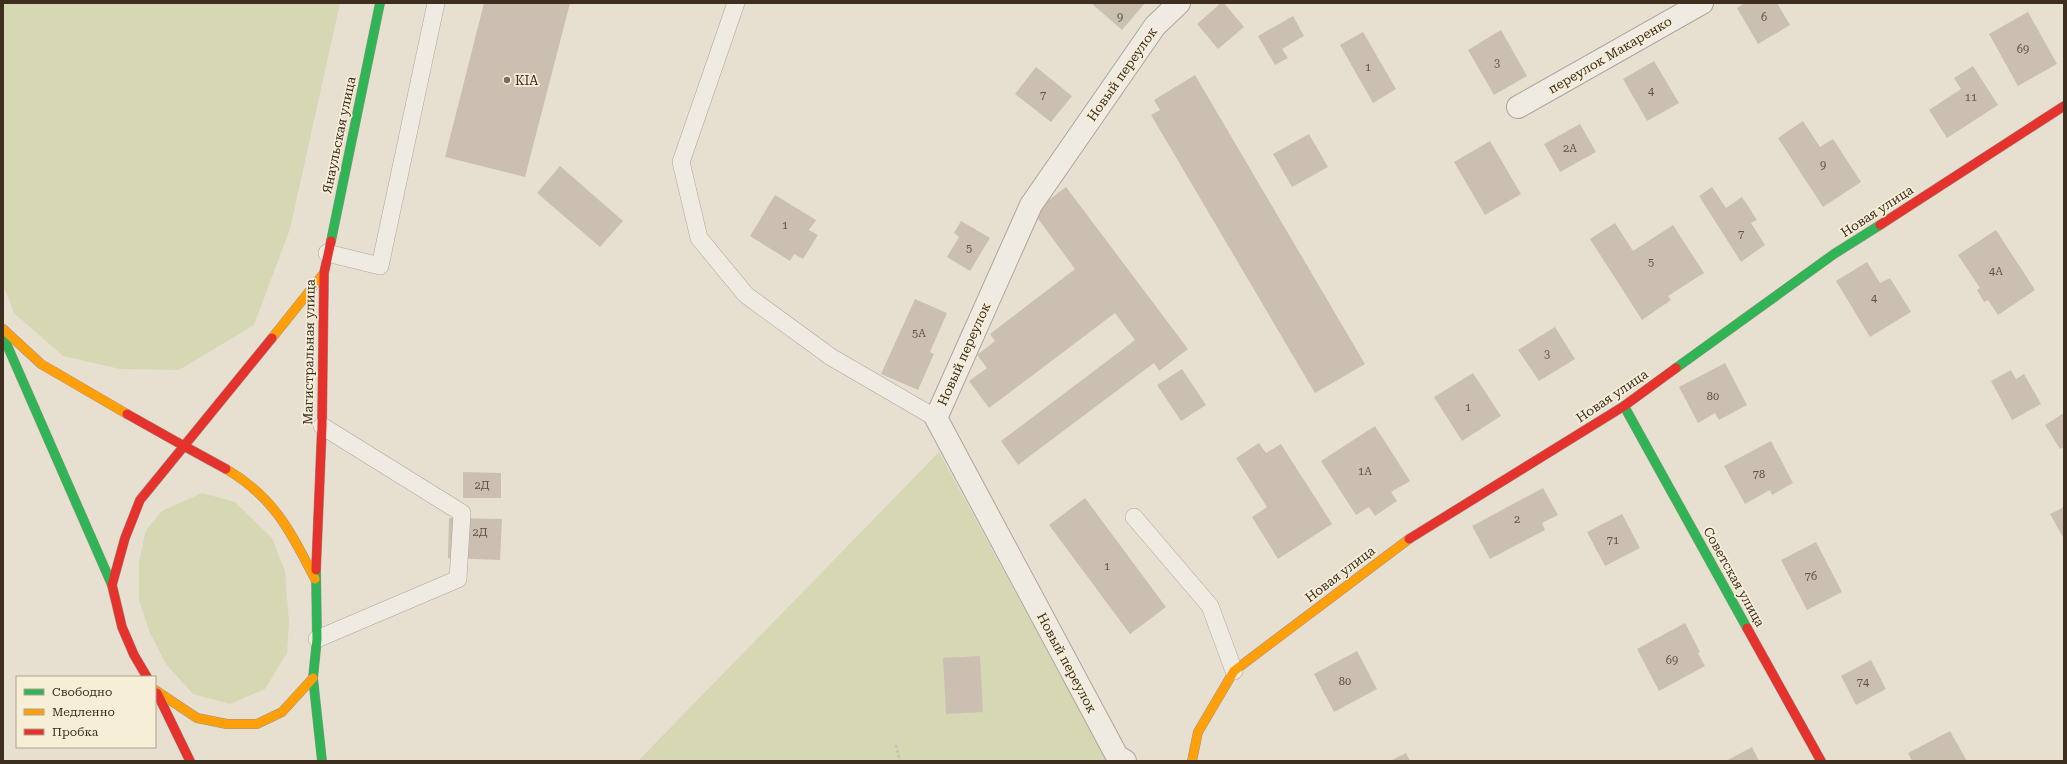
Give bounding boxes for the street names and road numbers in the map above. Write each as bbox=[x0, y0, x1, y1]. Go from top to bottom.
street label: переулок Макаренко bbox=[1546, 13, 1674, 97]
street label: Новый переулок bbox=[1084, 24, 1160, 124]
street label: Янаульская улица bbox=[319, 75, 359, 195]
street label: Новая улица bbox=[1838, 182, 1916, 240]
street label: Магистральная улица bbox=[300, 279, 318, 425]
street label: Новый переулок bbox=[934, 300, 994, 408]
street label: Новая улица bbox=[1573, 366, 1651, 426]
street label: Советская улица bbox=[1700, 525, 1768, 629]
street label: Новая улица bbox=[1302, 543, 1378, 605]
street label: Новый переулок bbox=[1034, 610, 1100, 716]

